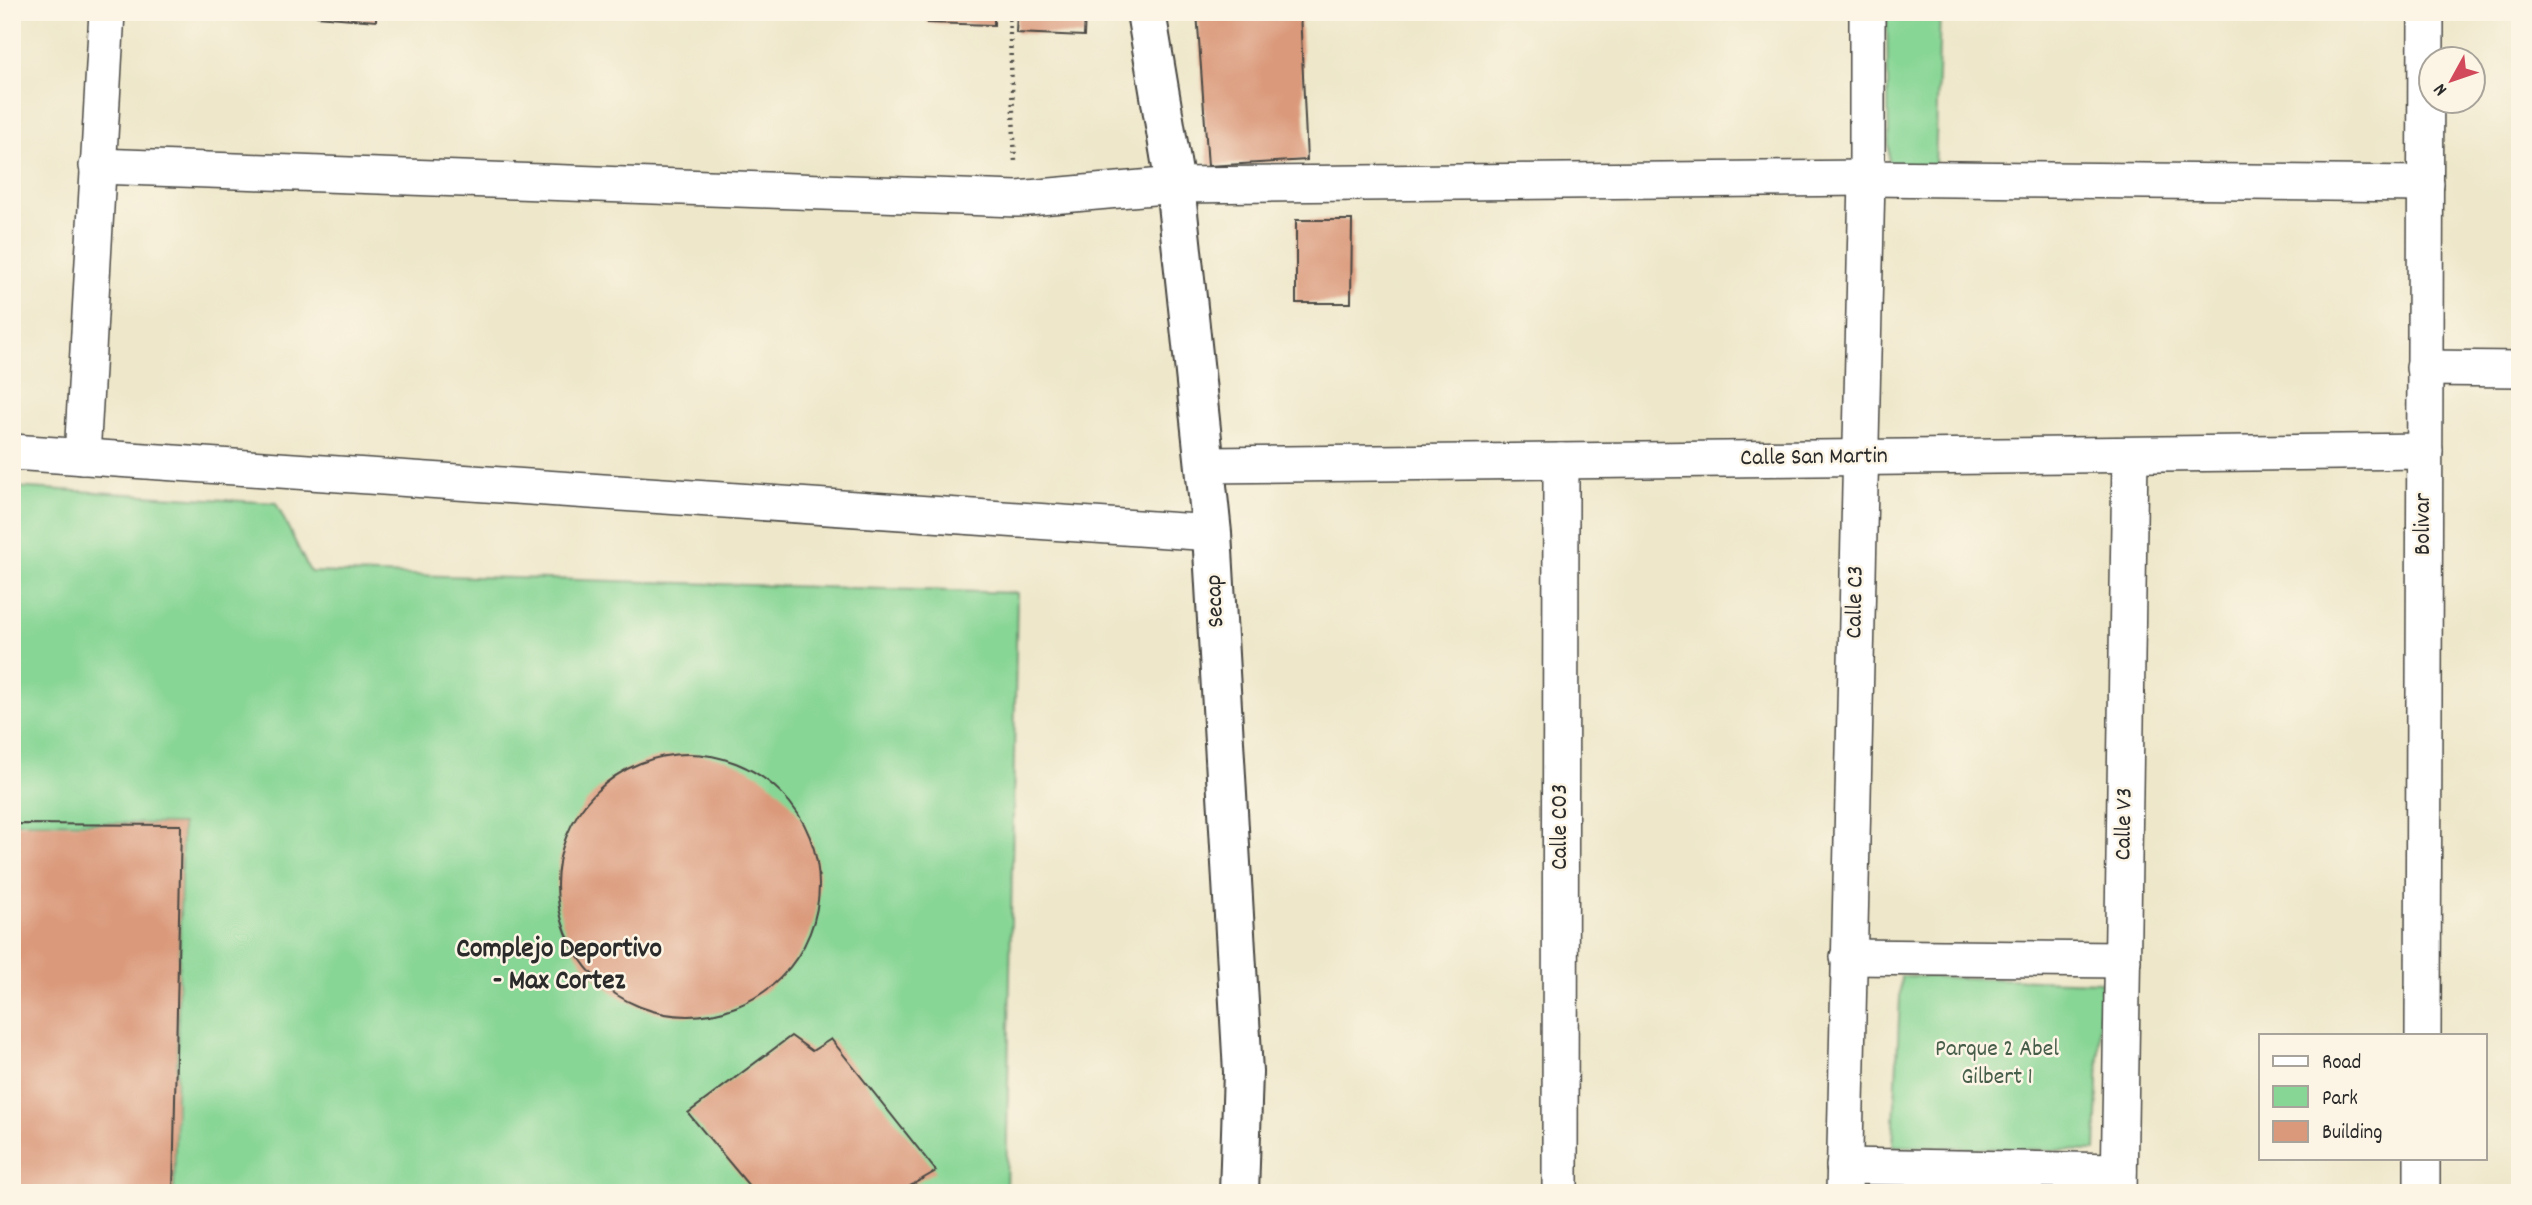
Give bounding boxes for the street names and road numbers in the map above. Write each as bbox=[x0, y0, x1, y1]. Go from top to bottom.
street label: Calle San Martin bbox=[1740, 440, 1888, 476]
street label: Bolivar bbox=[2407, 493, 2441, 555]
street label: Calle C3 bbox=[1838, 565, 1874, 639]
street label: Secap bbox=[1198, 574, 1234, 628]
street label: Calle C03 bbox=[1544, 784, 1578, 870]
street label: Calle V3 bbox=[2107, 787, 2143, 861]

